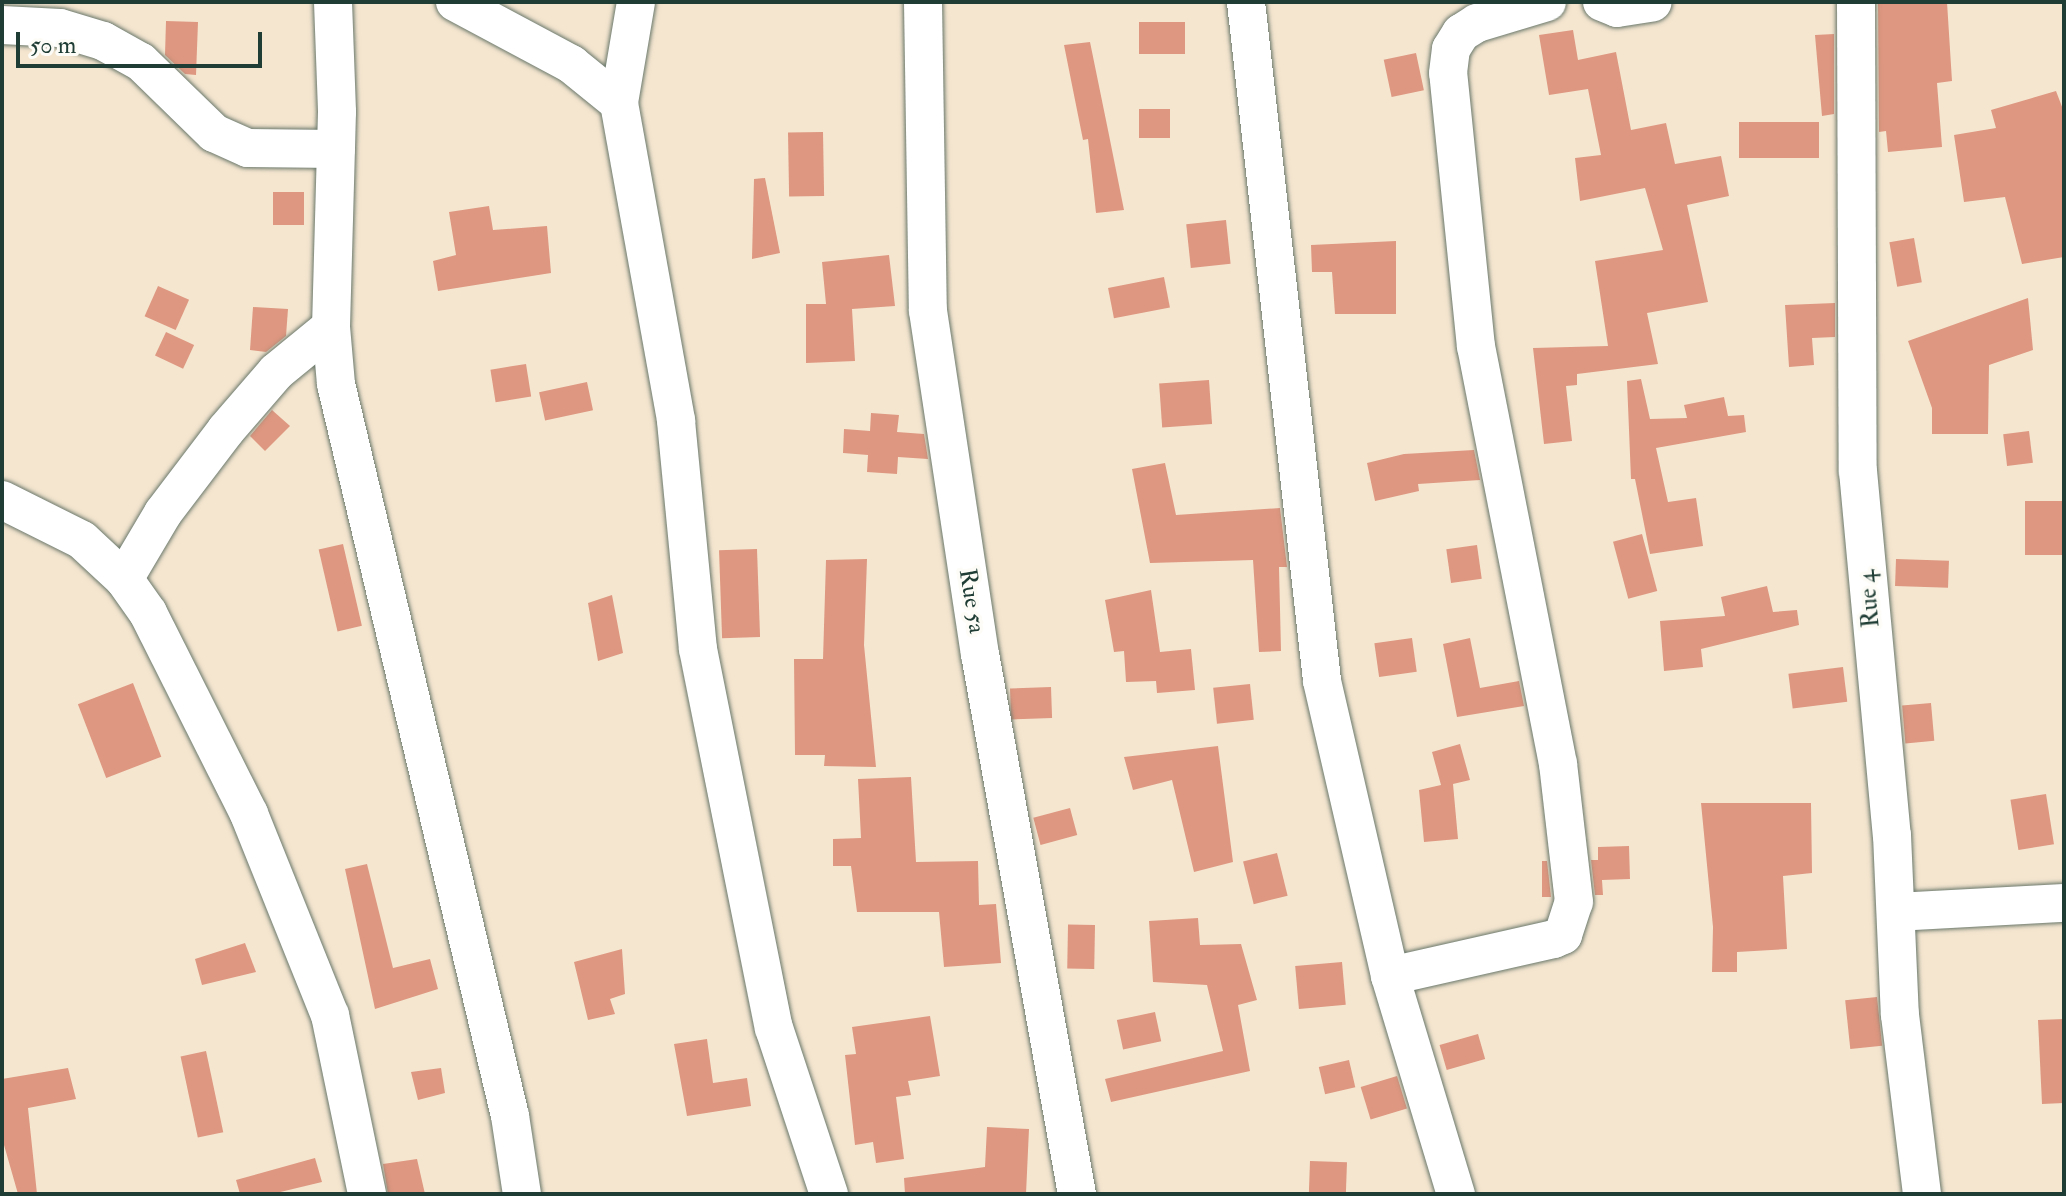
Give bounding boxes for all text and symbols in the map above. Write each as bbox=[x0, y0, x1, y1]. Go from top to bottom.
scale bar bbox=[20, 16, 266, 66]
text: 50 m bbox=[30, 30, 76, 61]
street label: Rue 5a bbox=[953, 567, 991, 635]
street label: Rue 4 bbox=[1852, 569, 1886, 629]

